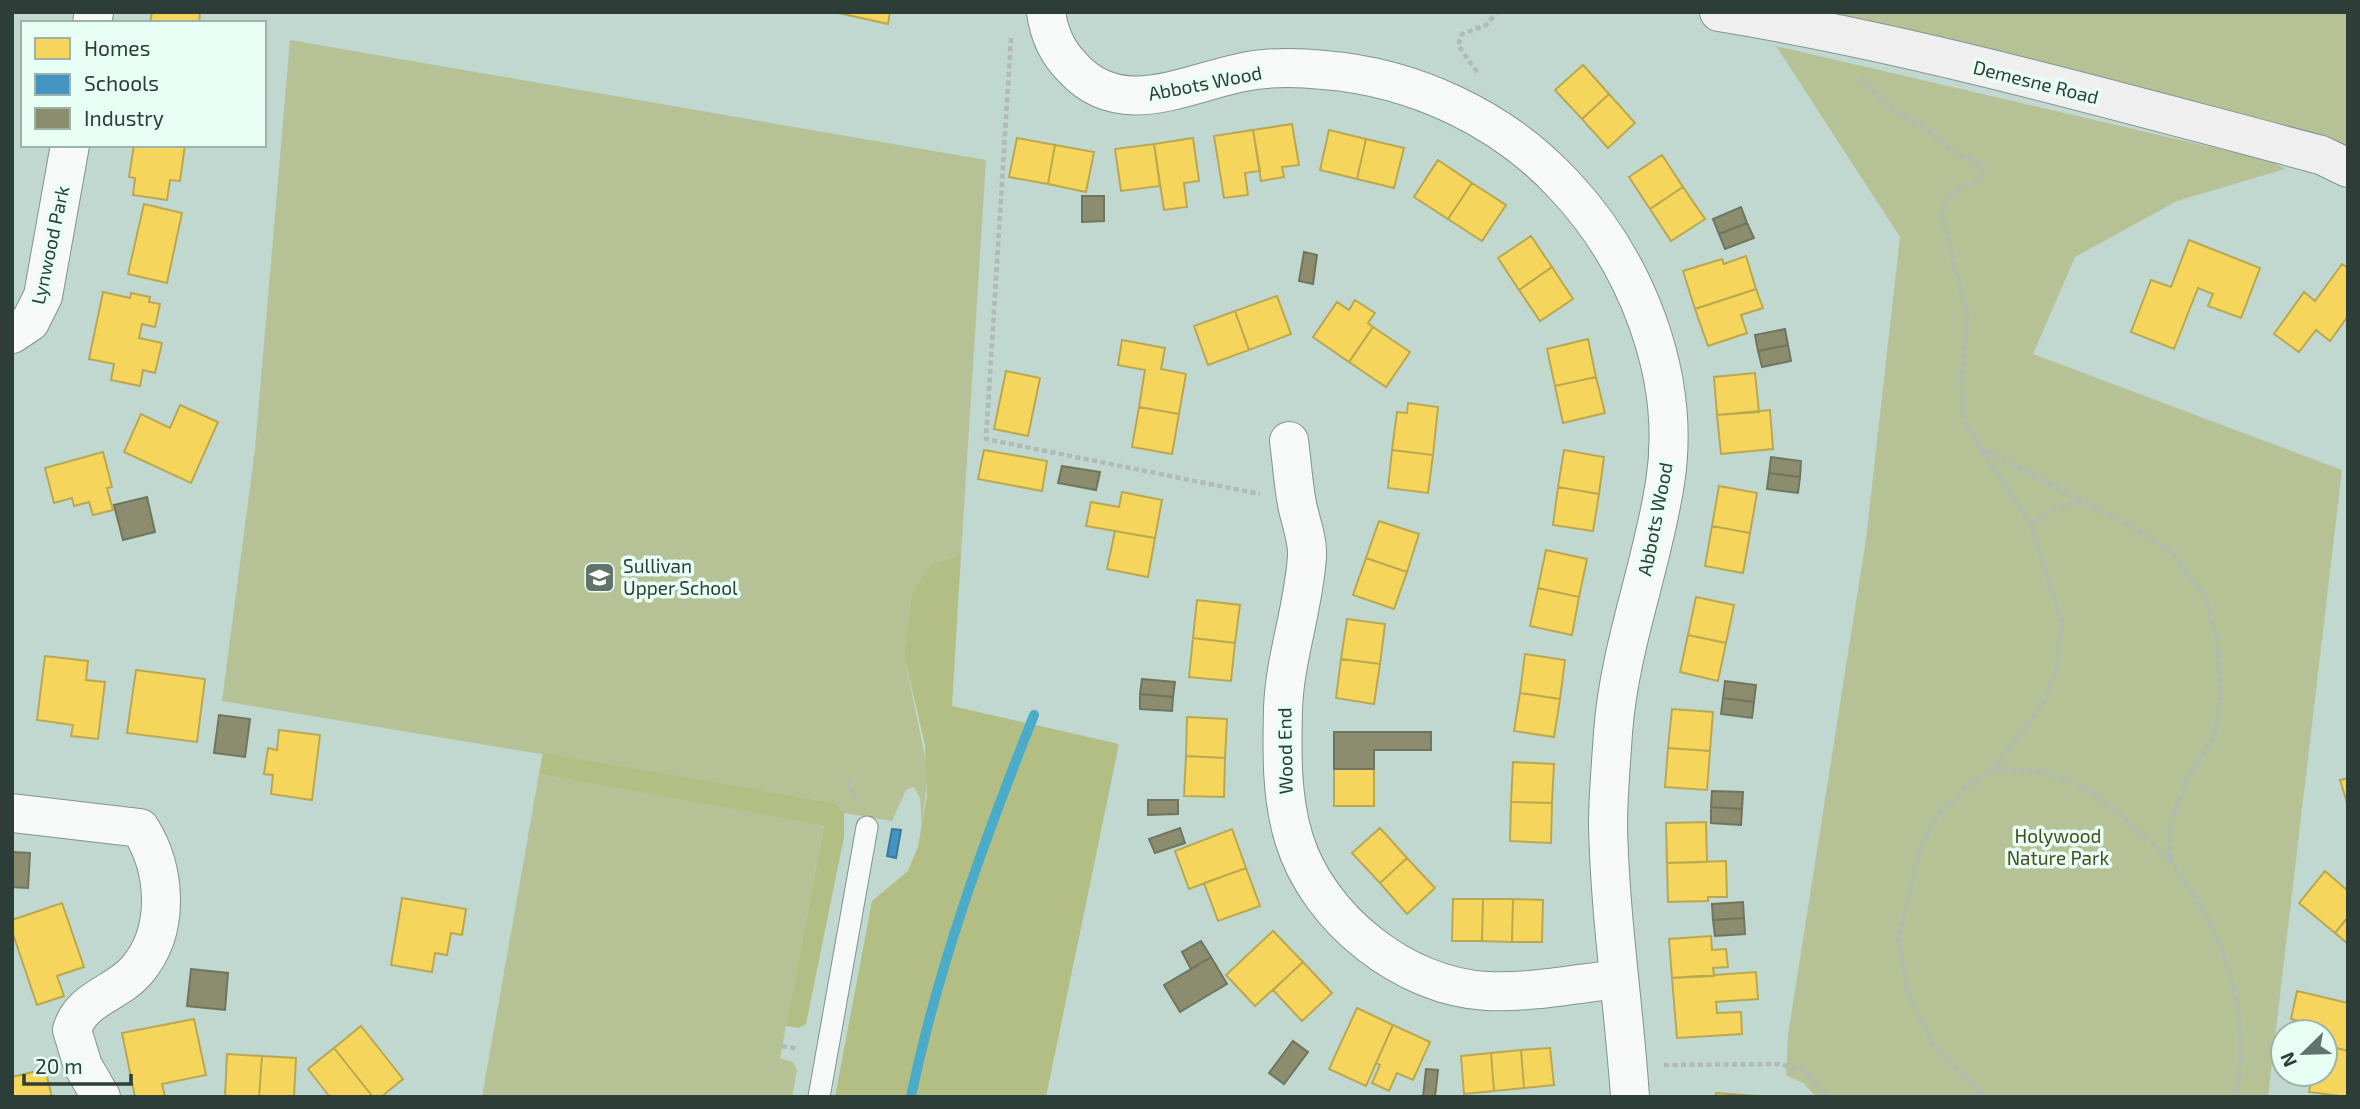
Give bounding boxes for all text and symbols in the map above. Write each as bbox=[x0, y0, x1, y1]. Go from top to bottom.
legend bbox=[21, 21, 266, 147]
text: Homes bbox=[84, 35, 150, 60]
street label: Demesne Road bbox=[1971, 55, 2101, 108]
street label: Abbots Wood bbox=[1146, 60, 1264, 105]
text: Schools bbox=[84, 70, 159, 95]
text: Industry bbox=[84, 105, 164, 130]
street label: Lynwood Park bbox=[26, 183, 73, 306]
street label: Abbots Wood bbox=[1632, 460, 1677, 578]
place label: Sullivan Upper School bbox=[623, 554, 738, 599]
school or university icon: Sullivan Upper School bbox=[583, 560, 617, 594]
street label: Wood End bbox=[1272, 707, 1297, 795]
park label: Holywood Nature Park bbox=[2007, 824, 2110, 869]
north arrow bbox=[2269, 1018, 2339, 1088]
scale bar bbox=[24, 1042, 131, 1086]
text: N bbox=[2275, 1049, 2301, 1071]
text: 20 m bbox=[35, 1053, 83, 1078]

